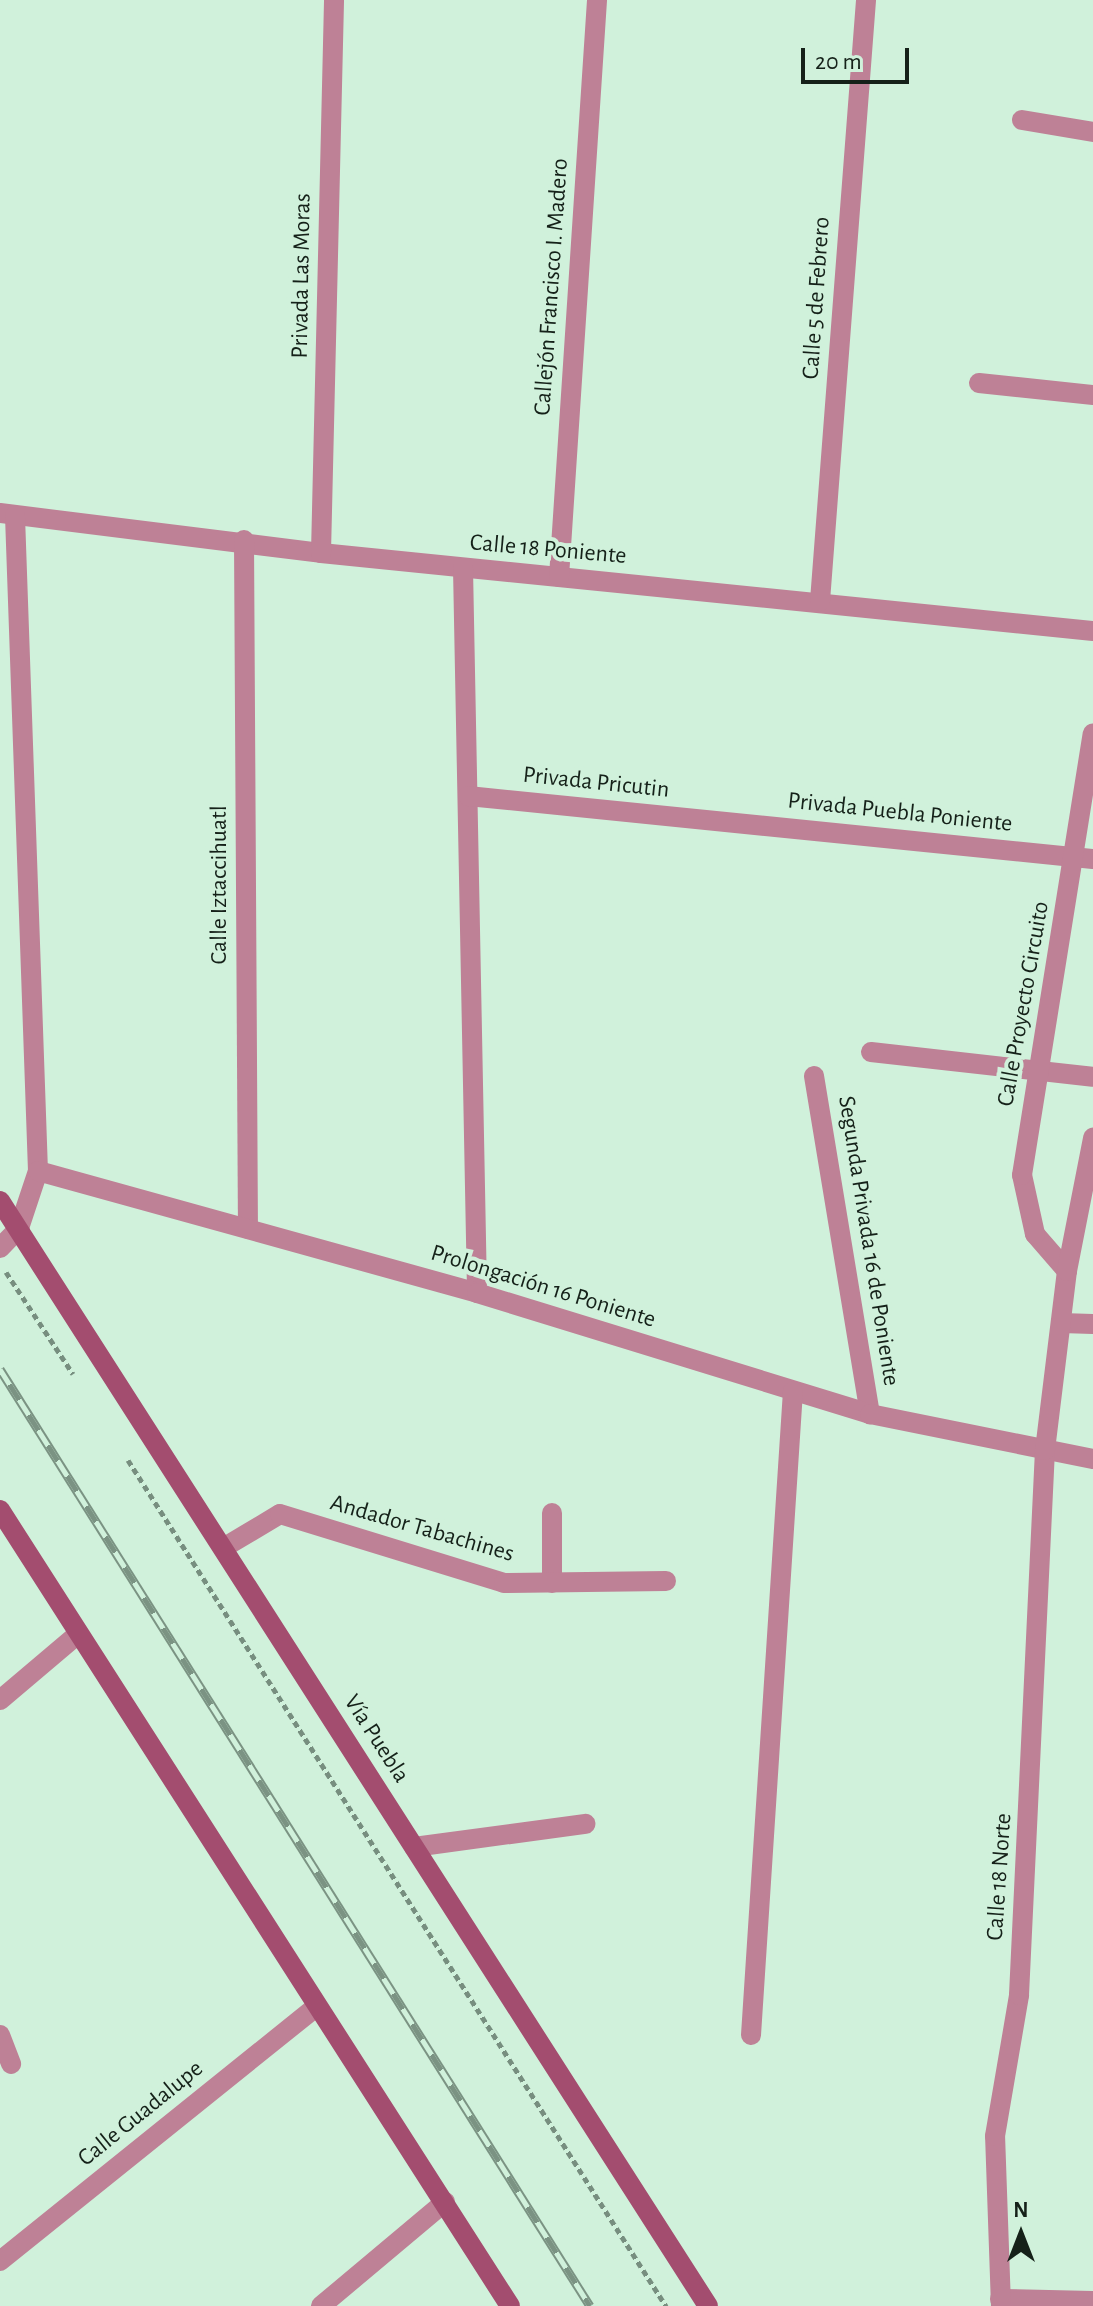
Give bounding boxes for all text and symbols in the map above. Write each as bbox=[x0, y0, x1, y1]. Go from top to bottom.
scale bar bbox=[805, 32, 913, 82]
text: 20 m bbox=[815, 50, 862, 74]
street label: Callejón Francisco I. Madero bbox=[529, 157, 575, 417]
street label: Privada Las Moras bbox=[286, 193, 318, 359]
street label: Calle 5 de Febrero bbox=[797, 216, 837, 380]
street label: Calle 18 Poniente bbox=[469, 529, 627, 571]
street label: Privada Pricutin bbox=[521, 761, 671, 805]
street label: Privada Puebla Poniente bbox=[786, 787, 1014, 839]
street label: Calle Iztaccihuatl bbox=[206, 805, 234, 965]
street label: Calle Proyecto Circuito bbox=[992, 899, 1056, 1109]
street label: Segunda Privada 16 de Poniente bbox=[831, 1094, 905, 1388]
street label: Prolongación 16 Poniente bbox=[427, 1239, 659, 1335]
street label: Andador Tabachines bbox=[327, 1489, 517, 1569]
street label: Vía Puebla bbox=[337, 1690, 415, 1788]
street label: Calle 18 Norte bbox=[981, 1812, 1019, 1942]
street label: Calle Guadalupe bbox=[73, 2055, 209, 2173]
north arrow bbox=[981, 2194, 1061, 2274]
text: N bbox=[1013, 2199, 1029, 2221]

